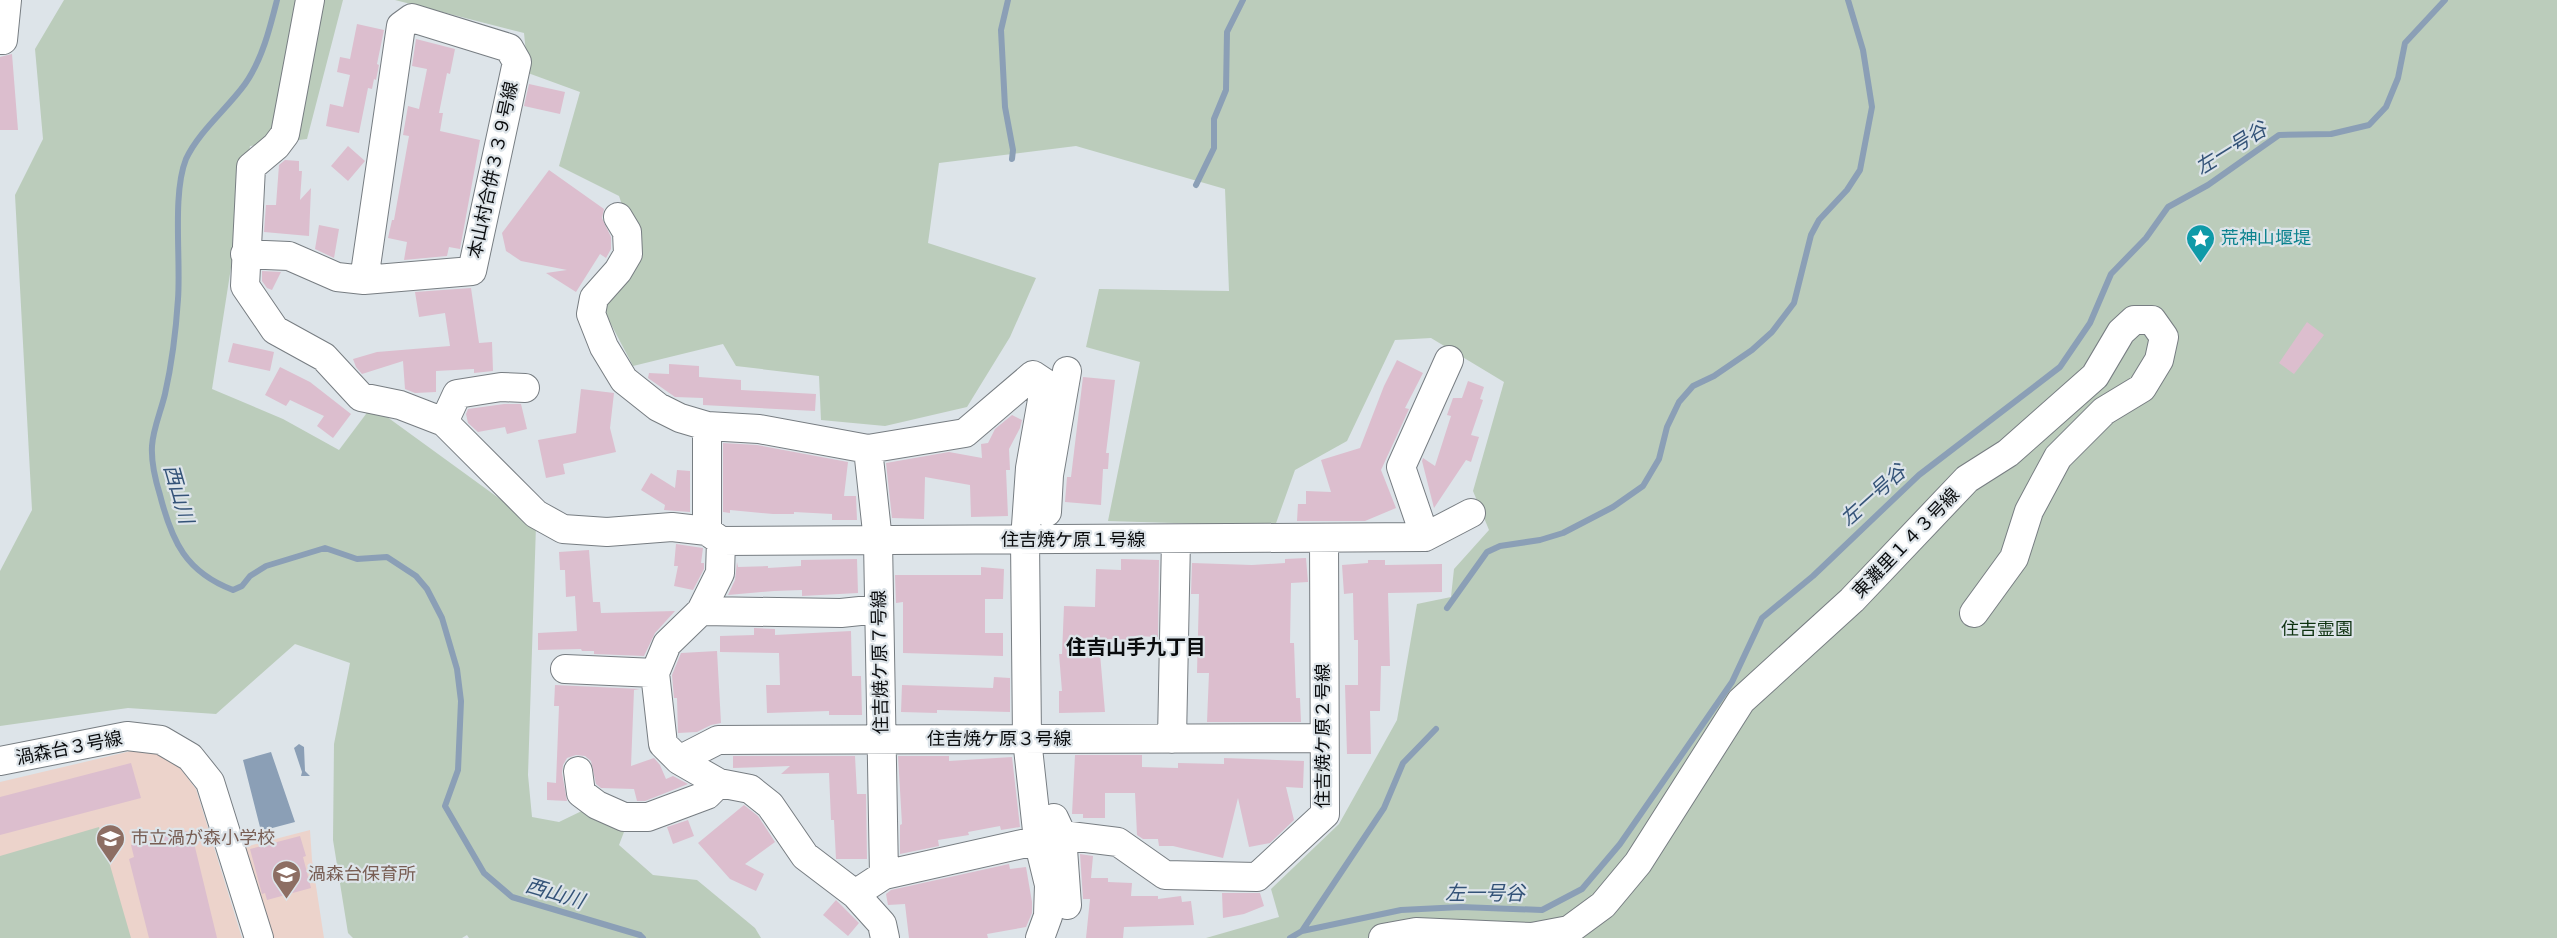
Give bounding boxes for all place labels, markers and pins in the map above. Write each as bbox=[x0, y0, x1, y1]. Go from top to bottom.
place icon: 荒神山堰堤 bbox=[2184, 222, 2216, 264]
place label: 荒神山堰堤 bbox=[2221, 228, 2311, 248]
school or university icon: 市立渦が森小学校 bbox=[94, 822, 126, 864]
place label: 市立渦が森小学校 bbox=[131, 828, 275, 848]
school or university icon: 渦森台保育所 bbox=[271, 858, 303, 900]
place label: 渦森台保育所 bbox=[308, 864, 416, 884]

